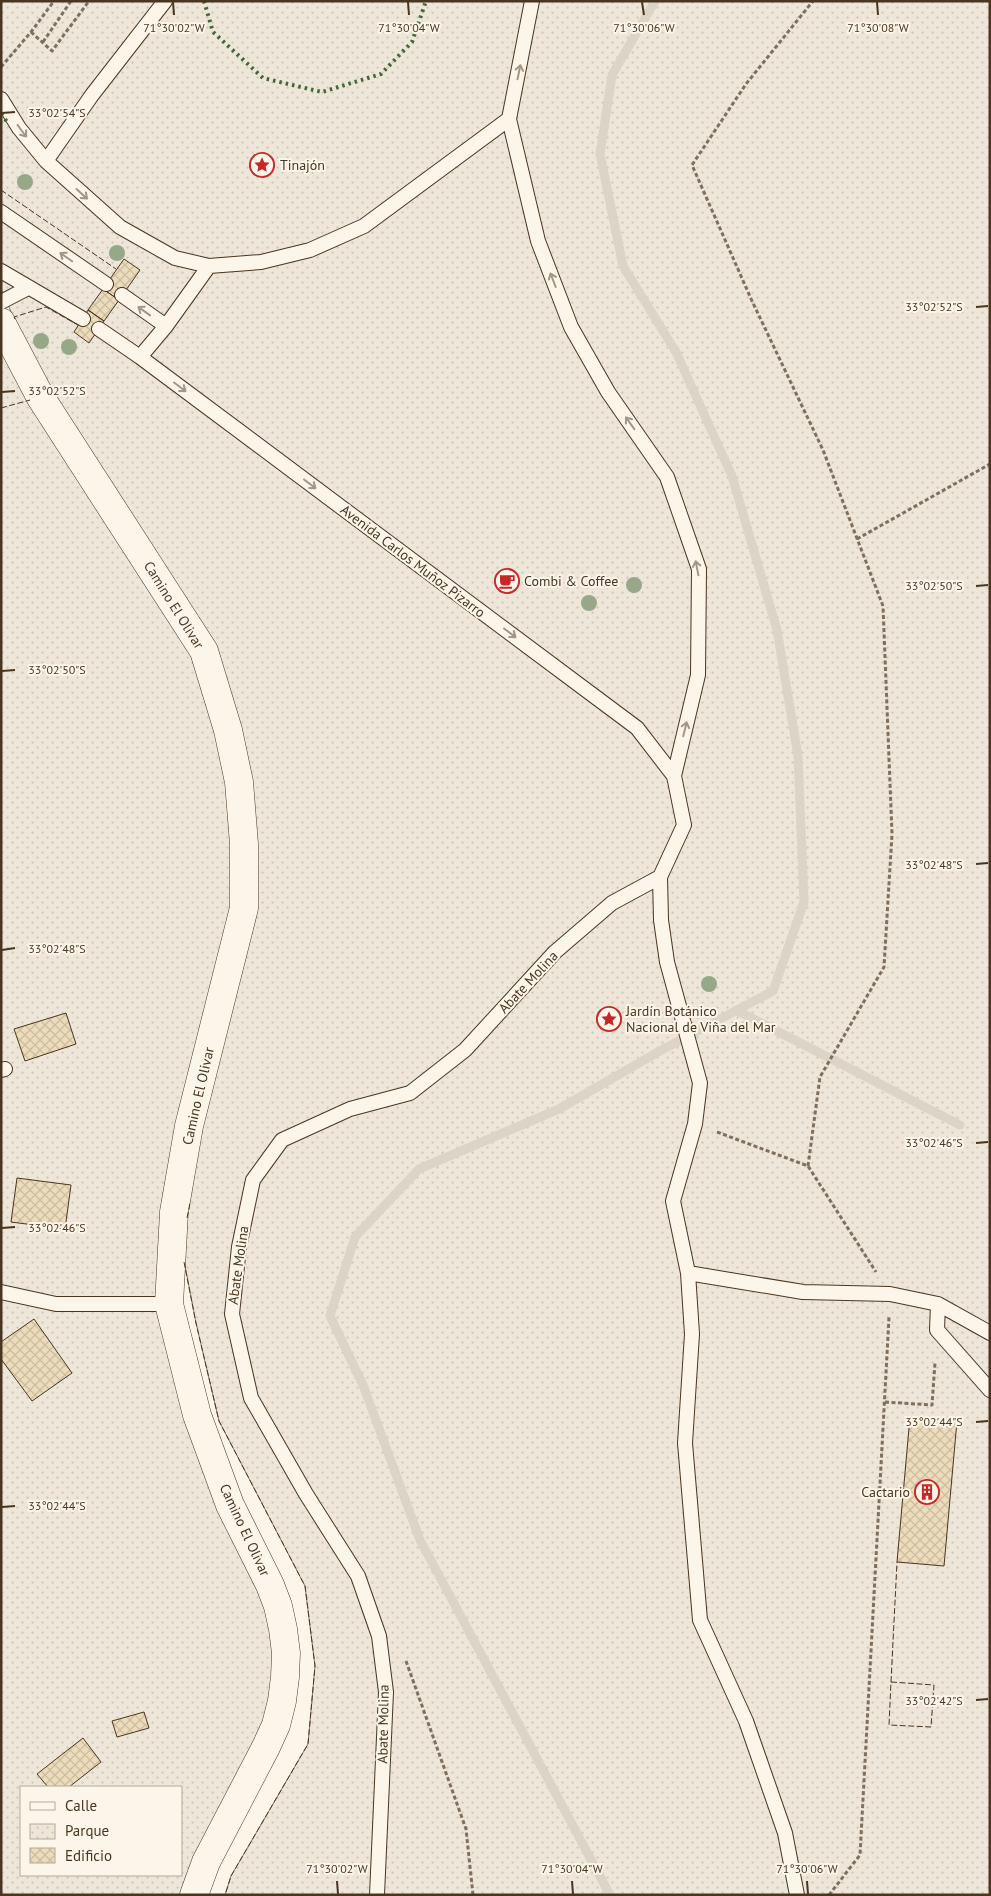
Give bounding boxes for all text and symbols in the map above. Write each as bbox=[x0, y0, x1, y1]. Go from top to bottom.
text: 71°30'02"W bbox=[143, 20, 205, 35]
text: 71°30'04"W bbox=[378, 20, 440, 35]
text: 71°30'06"W bbox=[613, 20, 675, 35]
text: 71°30'08"W bbox=[847, 20, 909, 35]
one-way arrow bbox=[515, 64, 524, 80]
text: 33°02'54"S bbox=[28, 105, 86, 120]
one-way arrow bbox=[17, 124, 27, 138]
place icon: Tinajón bbox=[249, 152, 275, 178]
place label: Tinajón bbox=[280, 156, 325, 174]
one-way arrow bbox=[76, 188, 89, 200]
one-way arrow bbox=[59, 251, 73, 262]
one-way arrow bbox=[548, 273, 557, 288]
text: 33°02'52"S bbox=[905, 299, 963, 314]
one-way arrow bbox=[137, 306, 151, 316]
one-way arrow bbox=[173, 381, 186, 392]
text: 33°02'52"S bbox=[28, 383, 86, 398]
one-way arrow bbox=[625, 416, 635, 430]
one-way arrow bbox=[303, 478, 316, 489]
street label: Avenida Carlos Muñoz Pizarro bbox=[337, 501, 489, 621]
street label: Camino El Olivar bbox=[140, 558, 208, 652]
one-way arrow bbox=[692, 561, 702, 577]
cafe icon: Combi & Coffee bbox=[494, 568, 520, 594]
place label: Combi & Coffee bbox=[524, 572, 618, 590]
text: 33°02'50"S bbox=[905, 578, 963, 593]
one-way arrow bbox=[503, 628, 517, 638]
text: 33°02'50"S bbox=[28, 662, 86, 677]
one-way arrow bbox=[681, 721, 691, 737]
text: 33°02'48"S bbox=[905, 857, 963, 872]
text: 33°02'48"S bbox=[28, 941, 86, 956]
street label: Abate Molina bbox=[494, 947, 562, 1017]
place label: Jardín Botánico Nacional de Viña del Mar bbox=[625, 1002, 776, 1036]
place icon: Jardín Botánico Nacional de Viña del Mar bbox=[596, 1006, 622, 1032]
street label: Camino El Olivar bbox=[178, 1045, 218, 1147]
text: 33°02'46"S bbox=[905, 1135, 963, 1150]
text: 33°02'46"S bbox=[28, 1220, 86, 1235]
street label: Abate Molina bbox=[224, 1224, 252, 1305]
text: 33°02'44"S bbox=[905, 1414, 963, 1429]
building icon: Cactario bbox=[914, 1479, 940, 1505]
street label: Camino El Olivar bbox=[216, 1481, 274, 1579]
place label: Cactario bbox=[861, 1483, 910, 1501]
text: 33°02'44"S bbox=[28, 1498, 86, 1513]
street label: Abate Molina bbox=[373, 1684, 393, 1764]
text: 33°02'42"S bbox=[905, 1693, 963, 1708]
legend bbox=[20, 1786, 182, 1876]
text: Calle bbox=[65, 1796, 97, 1815]
text: Parque bbox=[65, 1821, 109, 1840]
text: Edificio bbox=[65, 1846, 112, 1865]
text: 71°30'02"W bbox=[306, 1861, 368, 1876]
text: 71°30'04"W bbox=[541, 1861, 603, 1876]
text: 71°30'06"W bbox=[776, 1861, 838, 1876]

